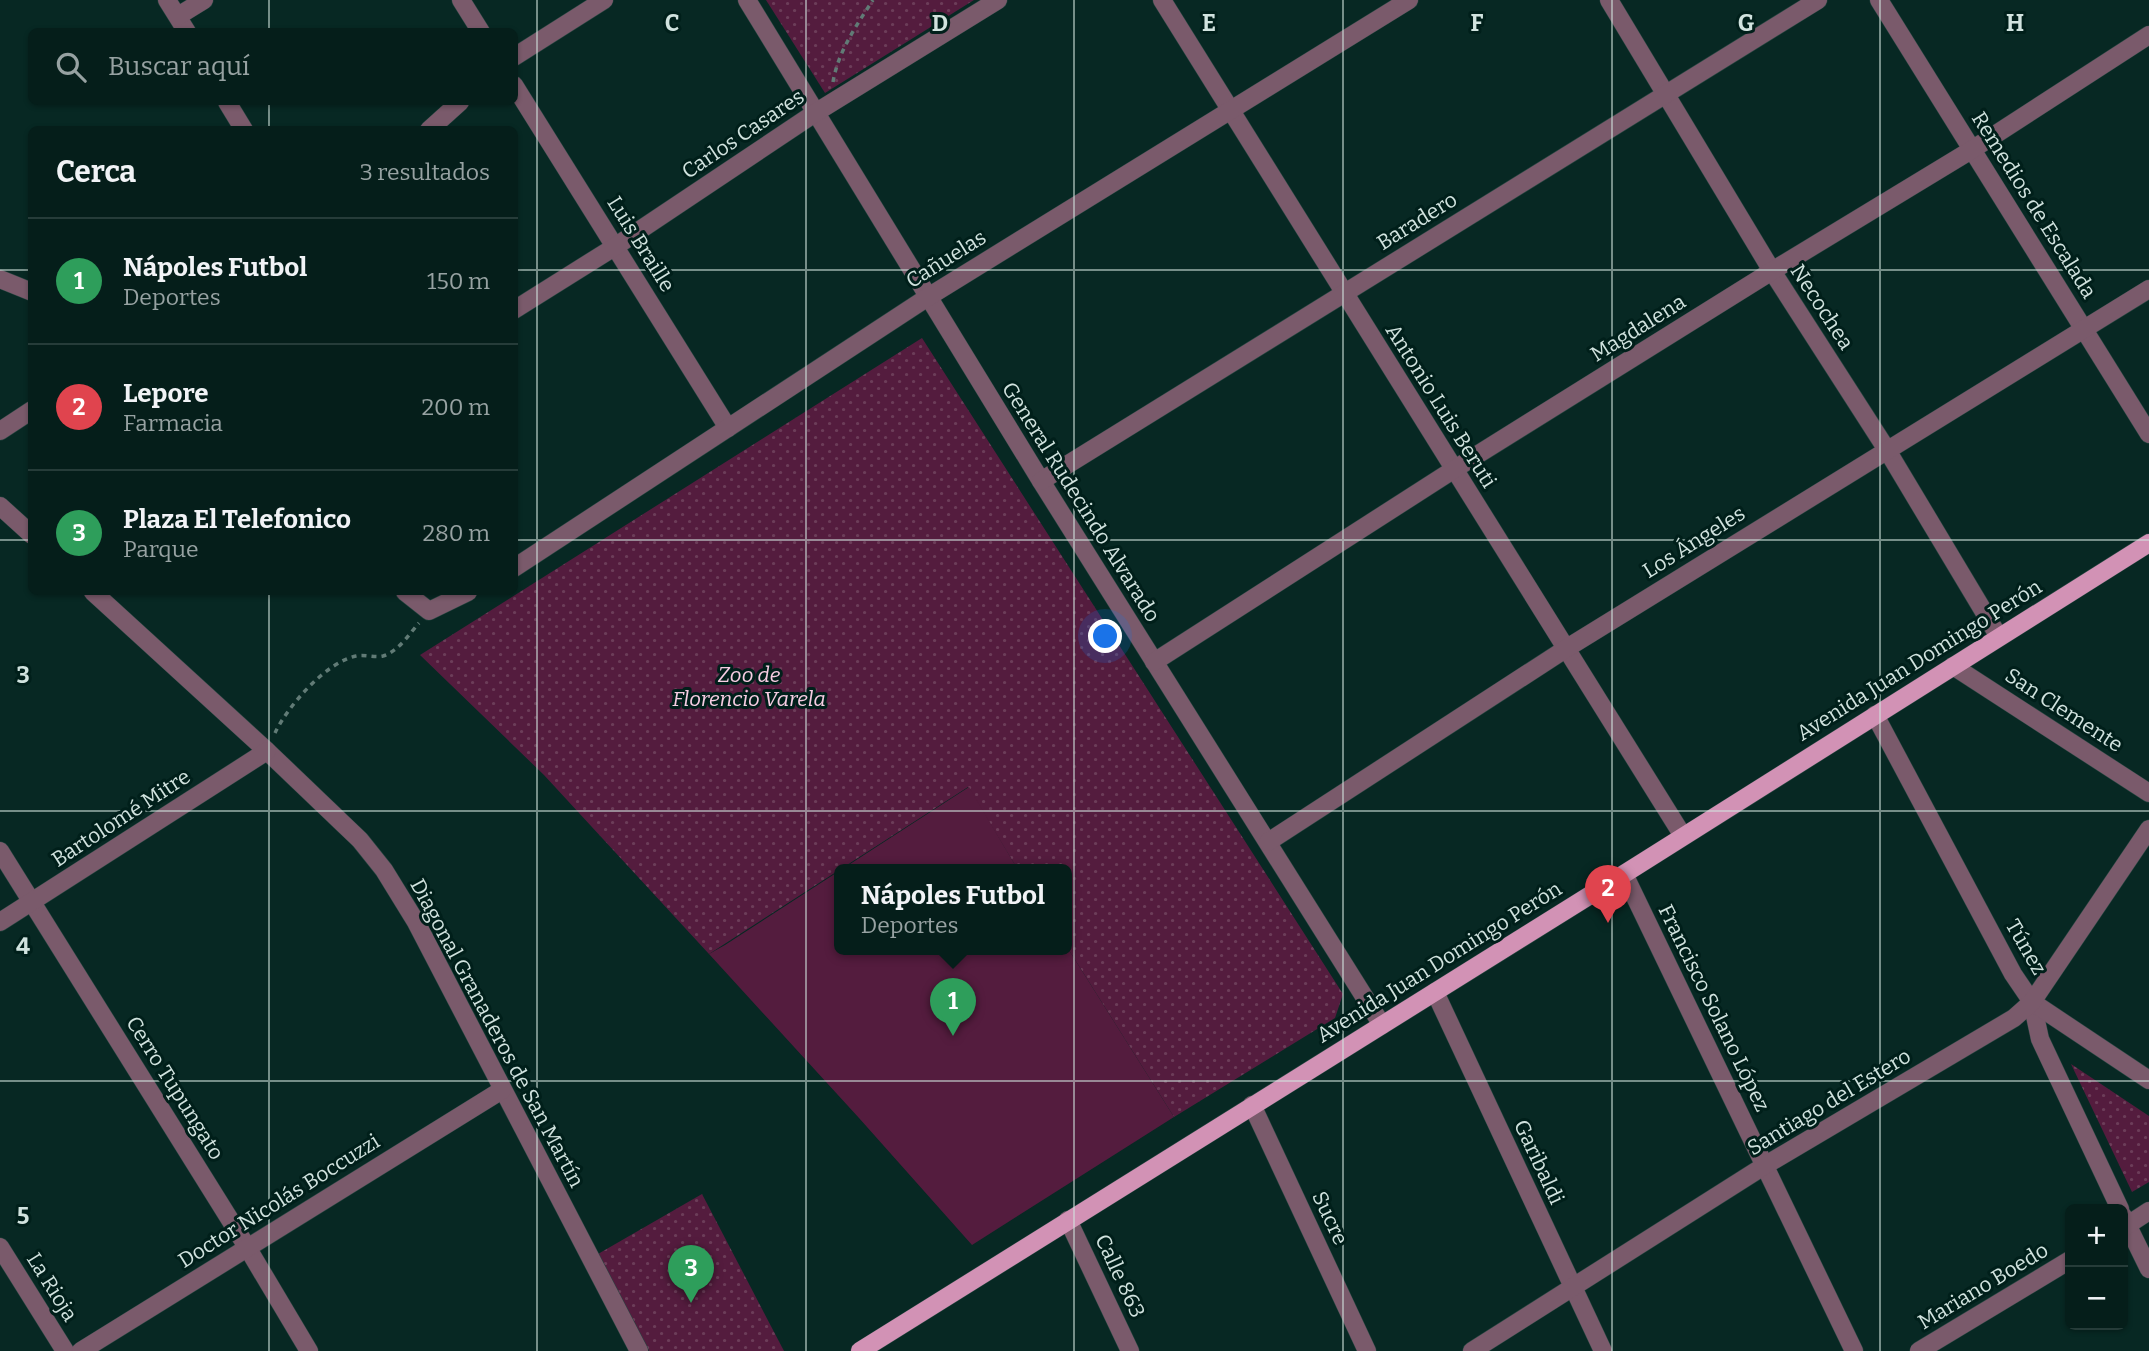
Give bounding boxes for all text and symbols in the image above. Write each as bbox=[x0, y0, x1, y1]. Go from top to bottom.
text: C bbox=[665, 9, 679, 37]
text: D bbox=[932, 9, 948, 37]
text: E bbox=[1202, 9, 1216, 37]
text: F bbox=[1471, 9, 1484, 37]
text: G bbox=[1738, 9, 1755, 37]
text: H bbox=[2006, 9, 2024, 37]
search box bbox=[28, 28, 518, 105]
icon: search bbox=[52, 48, 90, 86]
text: Buscar aquí bbox=[108, 51, 250, 82]
street label: Carlos Casares bbox=[677, 83, 809, 185]
street label: Remedios de Escalada bbox=[1966, 107, 2102, 303]
text: Cerca bbox=[56, 154, 136, 190]
text: 3 resultados bbox=[360, 158, 490, 186]
street label: Baradero bbox=[1372, 186, 1462, 256]
street label: Luis Braille bbox=[601, 191, 681, 297]
street label: Cañuelas bbox=[901, 224, 991, 294]
text: Nápoles Futbol bbox=[123, 252, 307, 283]
street label: Necochea bbox=[1785, 259, 1860, 355]
text: 1 bbox=[74, 267, 84, 295]
text: 150 m bbox=[427, 267, 490, 295]
text: Deportes bbox=[123, 283, 221, 311]
street label: Magdalena bbox=[1586, 288, 1691, 367]
street label: Antonio Luis Beruti bbox=[1380, 319, 1502, 493]
street label: General Rudecindo Alvarado bbox=[996, 377, 1166, 627]
text: Lepore bbox=[123, 378, 208, 409]
text: 2 bbox=[73, 393, 85, 421]
text: 200 m bbox=[421, 393, 490, 421]
text: Farmacia bbox=[123, 409, 223, 437]
street label: Los Ángeles bbox=[1638, 500, 1750, 584]
text: Plaza El Telefonico bbox=[123, 504, 351, 535]
text: 3 bbox=[72, 519, 86, 547]
text: 280 m bbox=[422, 519, 490, 547]
text: Parque bbox=[123, 535, 198, 563]
street label: Avenida Juan Domingo Perón bbox=[1792, 574, 2046, 746]
your location bbox=[1088, 619, 1122, 653]
text: 3 bbox=[16, 661, 30, 689]
park label: Zoo de Florencio Varela bbox=[672, 662, 826, 712]
street label: San Clemente bbox=[2000, 662, 2128, 758]
street label: Bartolomé Mitre bbox=[47, 764, 195, 872]
popup bbox=[834, 864, 1072, 955]
pin: 2 bbox=[1585, 865, 1631, 923]
street label: Diagonal Granaderos de San Martín bbox=[404, 874, 590, 1192]
street label: Avenida Juan Domingo Perón bbox=[1312, 876, 1566, 1048]
text: Nápoles Futbol bbox=[861, 880, 1045, 911]
street label: Francisco Solano López bbox=[1653, 900, 1775, 1116]
text: Deportes bbox=[861, 911, 958, 939]
street label: Túnez bbox=[2000, 915, 2052, 979]
text: 4 bbox=[16, 932, 30, 960]
pin: 1 bbox=[930, 978, 976, 1036]
street label: Cerro Tupungato bbox=[120, 1011, 230, 1165]
street label: Santiago del Estero bbox=[1742, 1043, 1916, 1161]
street label: Garibaldi bbox=[1508, 1116, 1570, 1208]
street label: Doctor Nicolás Boccuzzi bbox=[173, 1128, 385, 1274]
street label: Sucre bbox=[1306, 1187, 1354, 1249]
text: 5 bbox=[17, 1202, 29, 1230]
map controls bbox=[2065, 1204, 2128, 1330]
button: + bbox=[2065, 1204, 2128, 1267]
street label: Calle 863 bbox=[1089, 1230, 1151, 1322]
street label: Mariano Boedo bbox=[1913, 1237, 2053, 1335]
pin: 3 bbox=[668, 1245, 714, 1303]
street label: La Rioja bbox=[21, 1248, 83, 1327]
button: − bbox=[2065, 1267, 2128, 1330]

